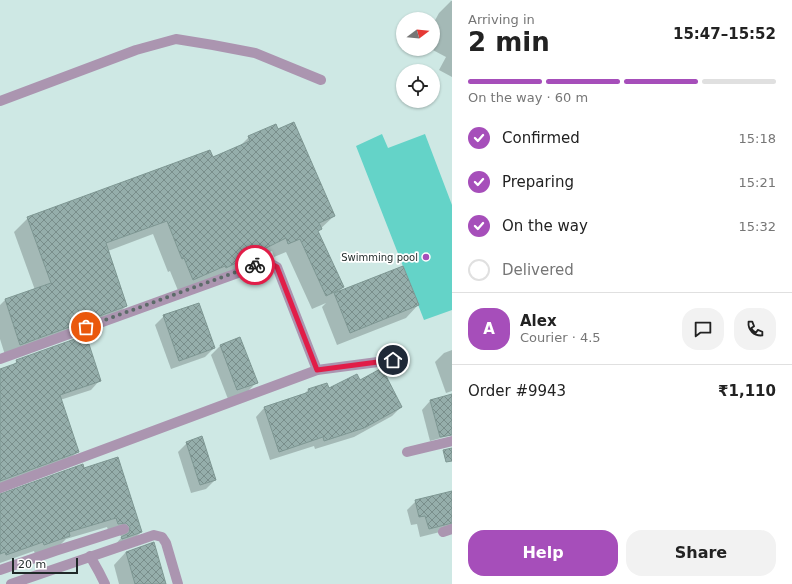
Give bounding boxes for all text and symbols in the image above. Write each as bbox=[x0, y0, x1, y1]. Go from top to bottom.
north arrow bbox=[396, 12, 440, 56]
map controls bbox=[396, 12, 440, 108]
text: Arriving in bbox=[468, 12, 535, 27]
text: 15:47–15:52 bbox=[673, 25, 776, 43]
text: 2 min bbox=[468, 27, 550, 57]
button: locate bbox=[396, 64, 440, 108]
text: On the way · 60 m bbox=[468, 90, 588, 105]
icon: check bbox=[468, 127, 490, 149]
text: Confirmed bbox=[502, 129, 580, 147]
text: 15:18 bbox=[739, 131, 776, 146]
icon: check bbox=[468, 171, 490, 193]
text: Preparing bbox=[502, 173, 574, 191]
text: 15:21 bbox=[739, 175, 776, 190]
icon: check bbox=[468, 215, 490, 237]
text: On the way bbox=[502, 217, 588, 235]
text: 15:32 bbox=[739, 219, 776, 234]
courier bbox=[235, 245, 275, 285]
place label: Swimming pool bbox=[341, 252, 418, 263]
marker: Swimming pool bbox=[421, 252, 431, 262]
icon: bike bbox=[244, 254, 266, 276]
text: Delivered bbox=[502, 261, 574, 279]
button: chat bbox=[682, 308, 724, 350]
button: phone bbox=[734, 308, 776, 350]
pin bbox=[69, 310, 103, 344]
text: Alex bbox=[520, 312, 557, 330]
icon: bag bbox=[75, 316, 97, 338]
text: A bbox=[483, 320, 495, 338]
text: Courier · 4.5 bbox=[520, 330, 601, 345]
pin bbox=[376, 343, 410, 377]
icon: home bbox=[382, 349, 404, 371]
text: Order #9943 bbox=[468, 382, 566, 400]
text: ₹1,110 bbox=[718, 382, 776, 400]
button: Help bbox=[468, 530, 618, 576]
button: Share bbox=[626, 530, 776, 576]
scale bar bbox=[12, 556, 78, 575]
text: 20 m bbox=[18, 558, 46, 571]

